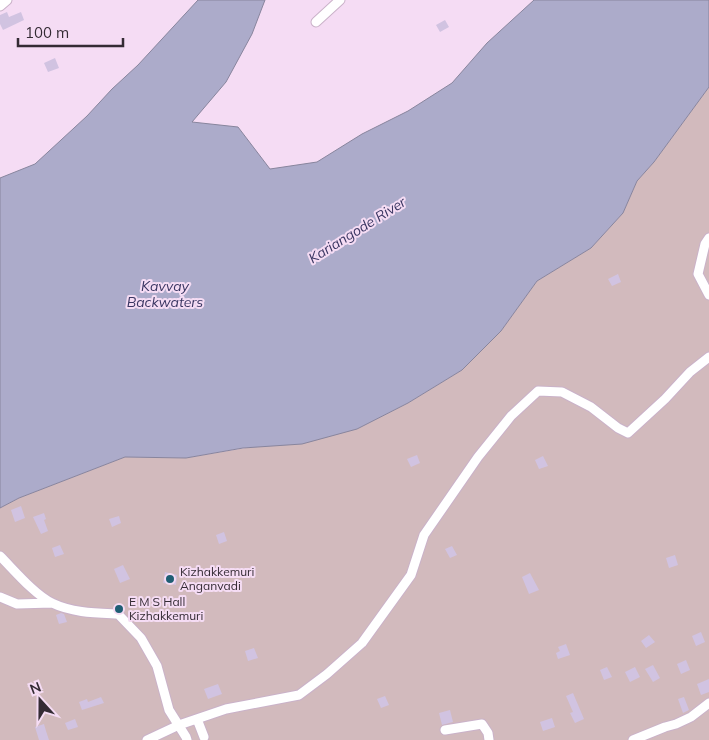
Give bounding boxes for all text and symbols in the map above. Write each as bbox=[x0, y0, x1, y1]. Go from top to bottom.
scale bar bbox=[18, 15, 122, 47]
text: 100 m bbox=[25, 23, 69, 42]
water label: Kariangode River bbox=[305, 192, 410, 267]
water label: Kavvay Backwaters bbox=[127, 277, 203, 311]
place label: Kizhakkemuri Anganvadi bbox=[180, 564, 254, 593]
marker: Kizhakkemuri Anganvadi bbox=[164, 573, 176, 585]
place label: E M S Hall Kizhakkemuri bbox=[129, 594, 203, 623]
marker: E M S Hall Kizhakkemuri bbox=[113, 603, 125, 615]
north arrow bbox=[15, 675, 65, 725]
text: N bbox=[27, 678, 44, 698]

